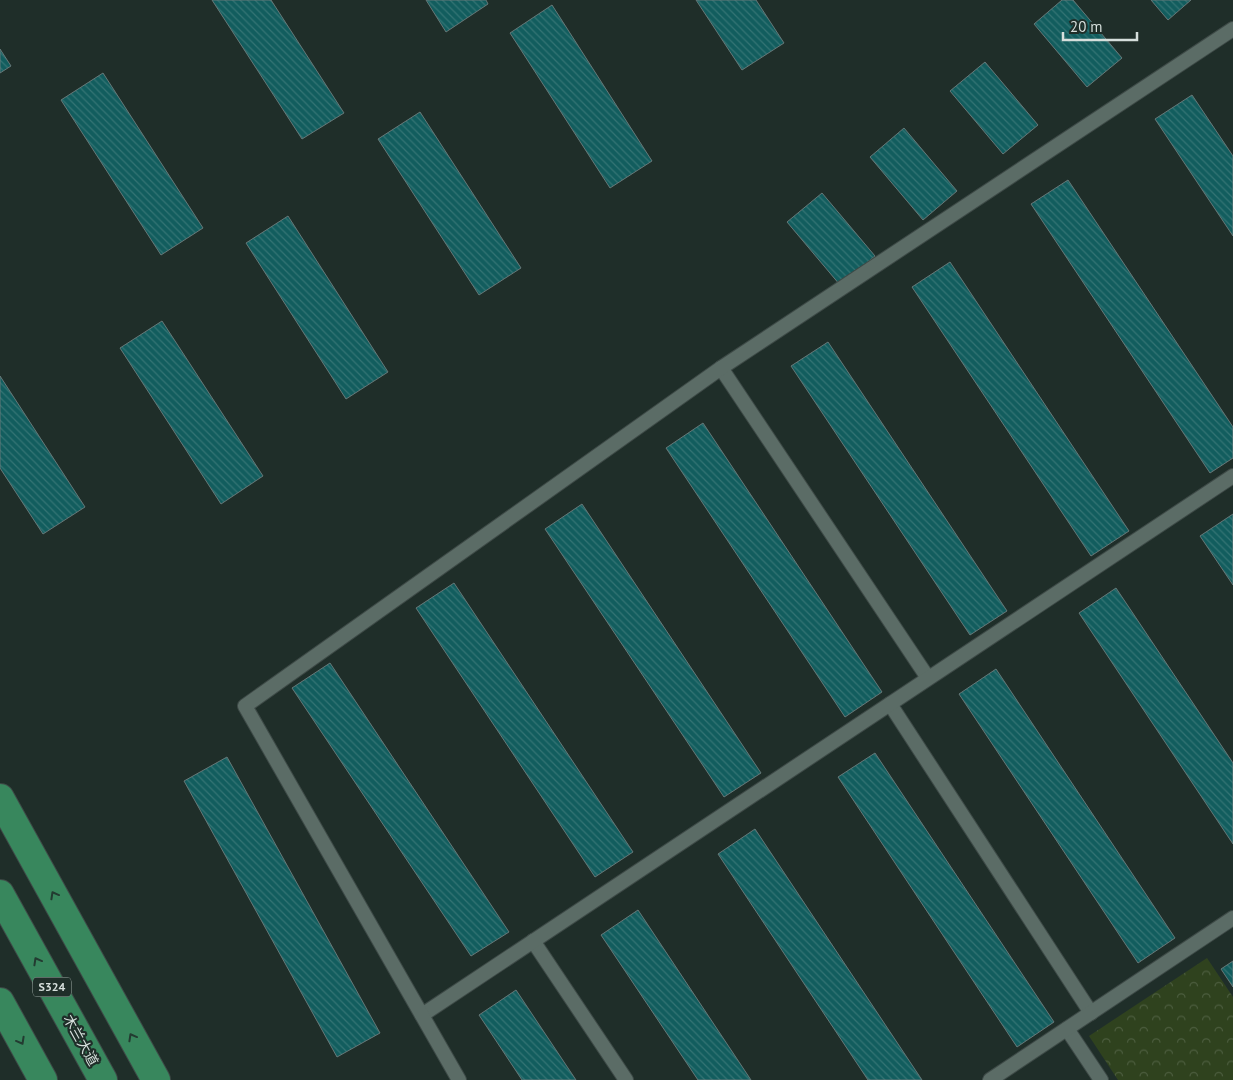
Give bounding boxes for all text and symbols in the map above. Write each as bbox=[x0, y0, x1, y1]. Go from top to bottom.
scale bar bbox=[1063, 10, 1137, 42]
text: 20 m bbox=[1070, 17, 1103, 36]
one-way arrow bbox=[50, 891, 60, 900]
one-way arrow bbox=[33, 957, 43, 966]
road number: S324 bbox=[33, 978, 71, 996]
street label: 木兰大道 bbox=[60, 1011, 102, 1069]
one-way arrow bbox=[129, 1034, 139, 1043]
one-way arrow bbox=[15, 1036, 25, 1045]

